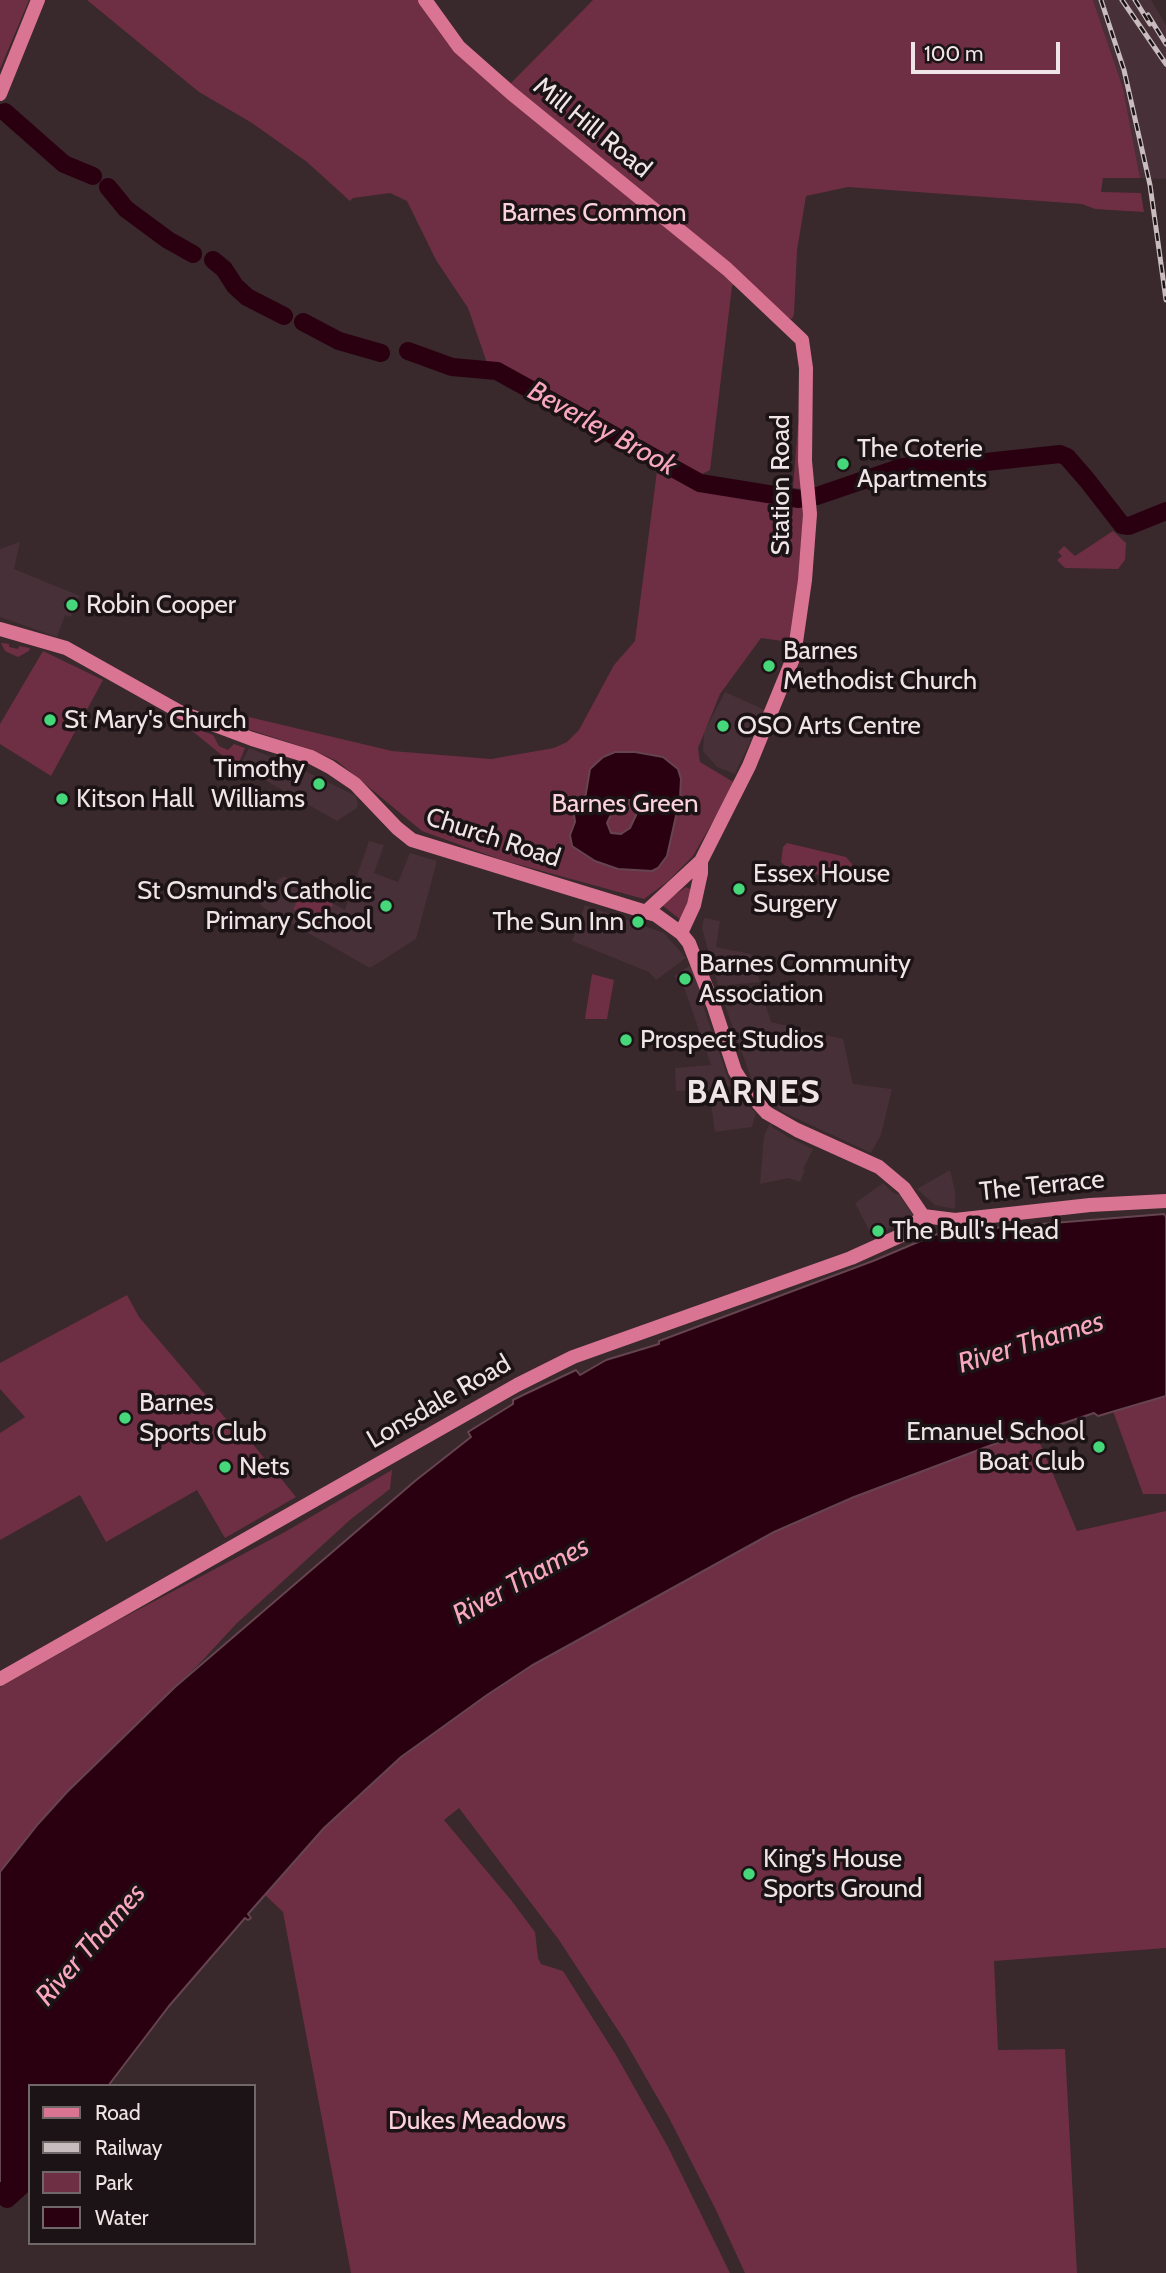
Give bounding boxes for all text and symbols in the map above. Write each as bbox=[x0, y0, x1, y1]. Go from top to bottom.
scale bar bbox=[914, 28, 1063, 72]
text: 100 m bbox=[924, 41, 983, 66]
street label: Mill Hill Road bbox=[527, 71, 657, 185]
park label: Barnes Common bbox=[501, 197, 687, 229]
water label: Beverley Brook bbox=[522, 374, 682, 484]
street label: Station Road bbox=[765, 414, 797, 556]
place label: The Coterie Apartments bbox=[857, 433, 987, 494]
marker: The Coterie Apartments bbox=[835, 456, 851, 472]
place label: Robin Cooper bbox=[86, 589, 236, 621]
marker: Robin Cooper bbox=[64, 597, 80, 613]
place label: Barnes Methodist Church bbox=[783, 635, 977, 696]
marker: Barnes Methodist Church bbox=[761, 658, 777, 674]
place label: St Mary's Church bbox=[64, 704, 246, 736]
place label: OSO Arts Centre bbox=[737, 710, 921, 742]
marker: St Mary's Church bbox=[42, 712, 58, 728]
marker: OSO Arts Centre bbox=[715, 718, 731, 734]
place label: Timothy Williams bbox=[211, 753, 305, 814]
marker: Timothy Williams bbox=[311, 776, 327, 792]
place label: Kitson Hall bbox=[76, 783, 194, 815]
park label: Barnes Green bbox=[551, 788, 699, 820]
marker: Kitson Hall bbox=[54, 791, 70, 807]
street label: Church Road bbox=[422, 802, 564, 874]
place label: Essex House Surgery bbox=[753, 858, 890, 920]
place label: St Osmund's Catholic Primary School bbox=[137, 875, 372, 936]
marker: Essex House Surgery bbox=[731, 881, 747, 897]
marker: St Osmund's Catholic Primary School bbox=[378, 898, 394, 914]
place label: The Sun Inn bbox=[493, 906, 624, 938]
marker: The Sun Inn bbox=[630, 914, 646, 930]
place label: Barnes Community Association bbox=[699, 948, 911, 1010]
marker: Barnes Community Association bbox=[677, 971, 693, 987]
place label: Prospect Studios bbox=[640, 1024, 824, 1056]
marker: Prospect Studios bbox=[618, 1032, 634, 1048]
district label: BARNES bbox=[687, 1073, 821, 1113]
street label: The Terrace bbox=[978, 1164, 1106, 1208]
place label: The Bull's Head bbox=[892, 1215, 1059, 1247]
marker: The Bull's Head bbox=[870, 1223, 886, 1239]
water label: River Thames bbox=[954, 1305, 1108, 1381]
street label: Lonsdale Road bbox=[362, 1348, 516, 1456]
place label: Barnes Sports Club bbox=[139, 1387, 267, 1448]
marker: Barnes Sports Club bbox=[117, 1410, 133, 1426]
place label: Emanuel School Boat Club bbox=[906, 1416, 1085, 1478]
marker: Emanuel School Boat Club bbox=[1091, 1439, 1107, 1455]
place label: Nets bbox=[239, 1451, 290, 1483]
marker: Nets bbox=[217, 1459, 233, 1475]
water label: River Thames bbox=[447, 1530, 595, 1632]
place label: King's House Sports Ground bbox=[763, 1843, 922, 1904]
marker: King's House Sports Ground bbox=[741, 1866, 757, 1882]
water label: River Thames bbox=[29, 1877, 153, 2013]
legend bbox=[28, 2084, 256, 2245]
text: Road bbox=[95, 2100, 141, 2125]
park label: Dukes Meadows bbox=[388, 2105, 566, 2137]
text: Railway bbox=[95, 2135, 162, 2160]
text: Park bbox=[95, 2170, 133, 2195]
text: Water bbox=[95, 2205, 148, 2230]

